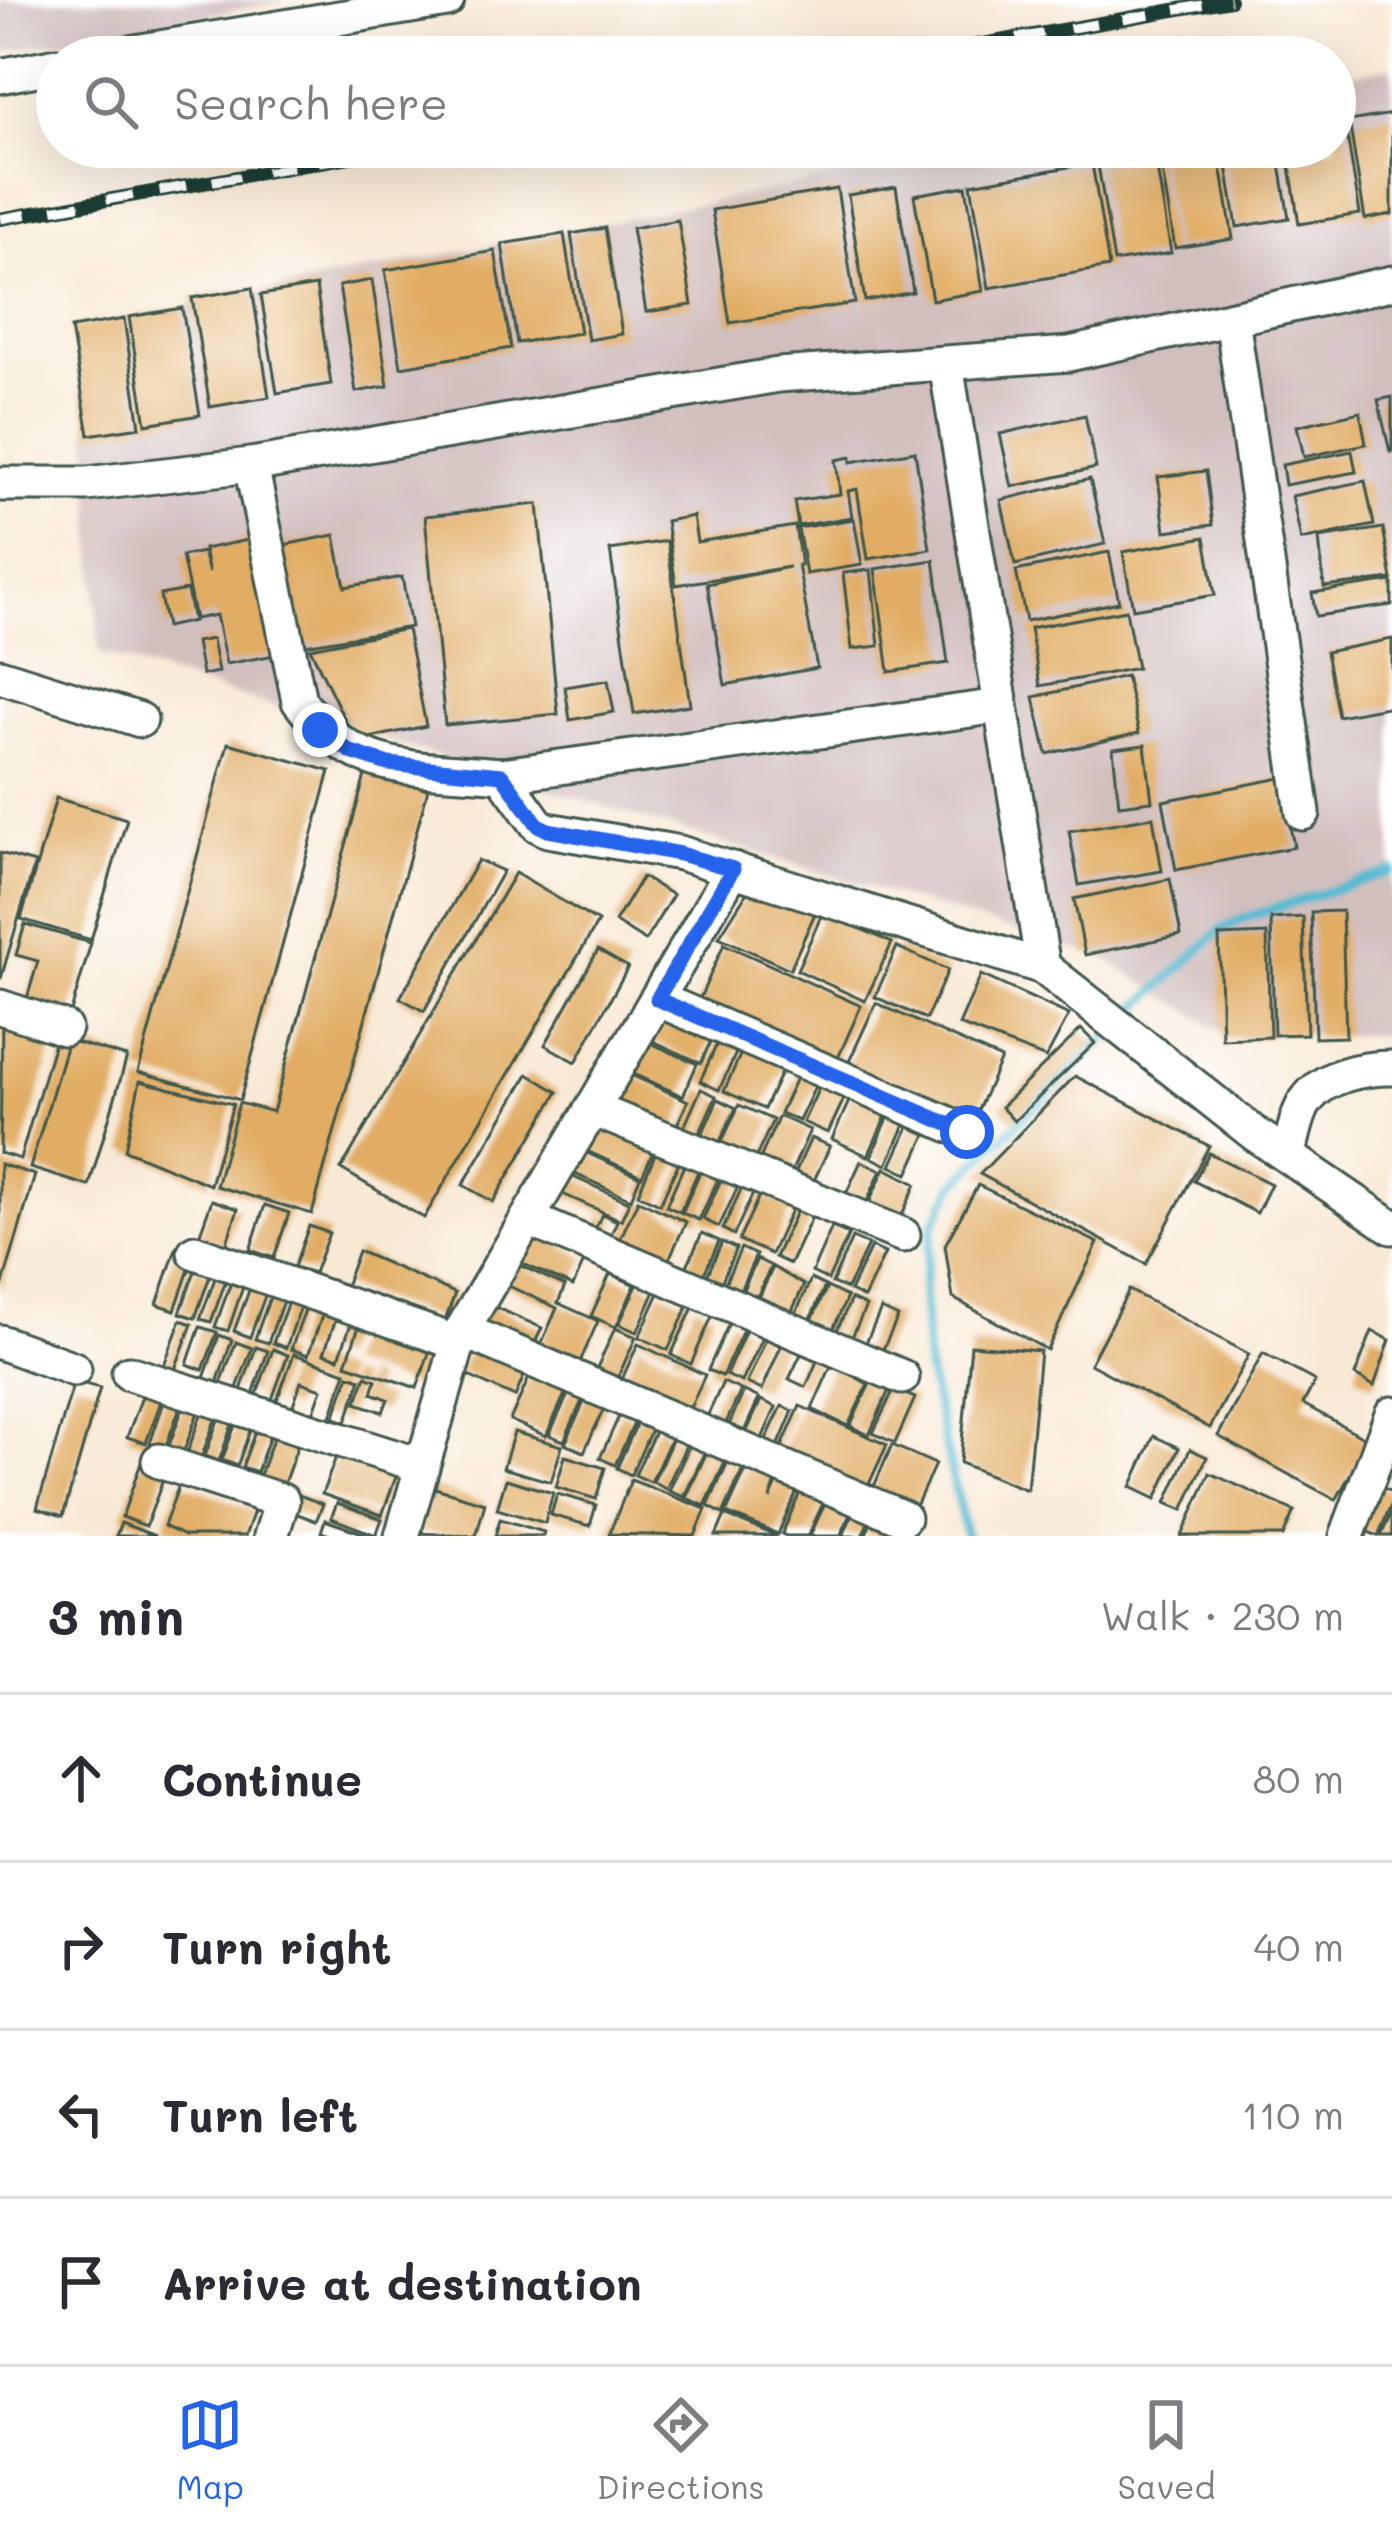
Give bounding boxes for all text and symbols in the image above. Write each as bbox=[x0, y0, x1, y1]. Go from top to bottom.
search box bbox=[36, 36, 1356, 168]
icon: search bbox=[78, 69, 144, 135]
text: Search here bbox=[174, 73, 448, 131]
route end bbox=[293, 703, 347, 757]
route start bbox=[940, 1105, 994, 1159]
text: 3 min bbox=[48, 1581, 184, 1648]
text: Walk · 230 m bbox=[1101, 1589, 1344, 1640]
icon: ahead bbox=[48, 1745, 114, 1811]
text: Continue bbox=[162, 1749, 362, 1807]
text: 80 m bbox=[1253, 1752, 1344, 1803]
icon: right bbox=[48, 1913, 114, 1979]
text: Turn right bbox=[162, 1917, 391, 1975]
text: 40 m bbox=[1253, 1920, 1344, 1971]
icon: left bbox=[48, 2081, 114, 2147]
text: Turn left bbox=[162, 2085, 358, 2143]
text: 110 m bbox=[1242, 2088, 1344, 2139]
icon: arrive bbox=[48, 2249, 114, 2315]
text: Arrive at destination bbox=[162, 2253, 642, 2311]
tab: Map bbox=[177, 2392, 244, 2507]
tab: Directions bbox=[597, 2392, 764, 2507]
tab: Saved bbox=[1118, 2392, 1215, 2507]

